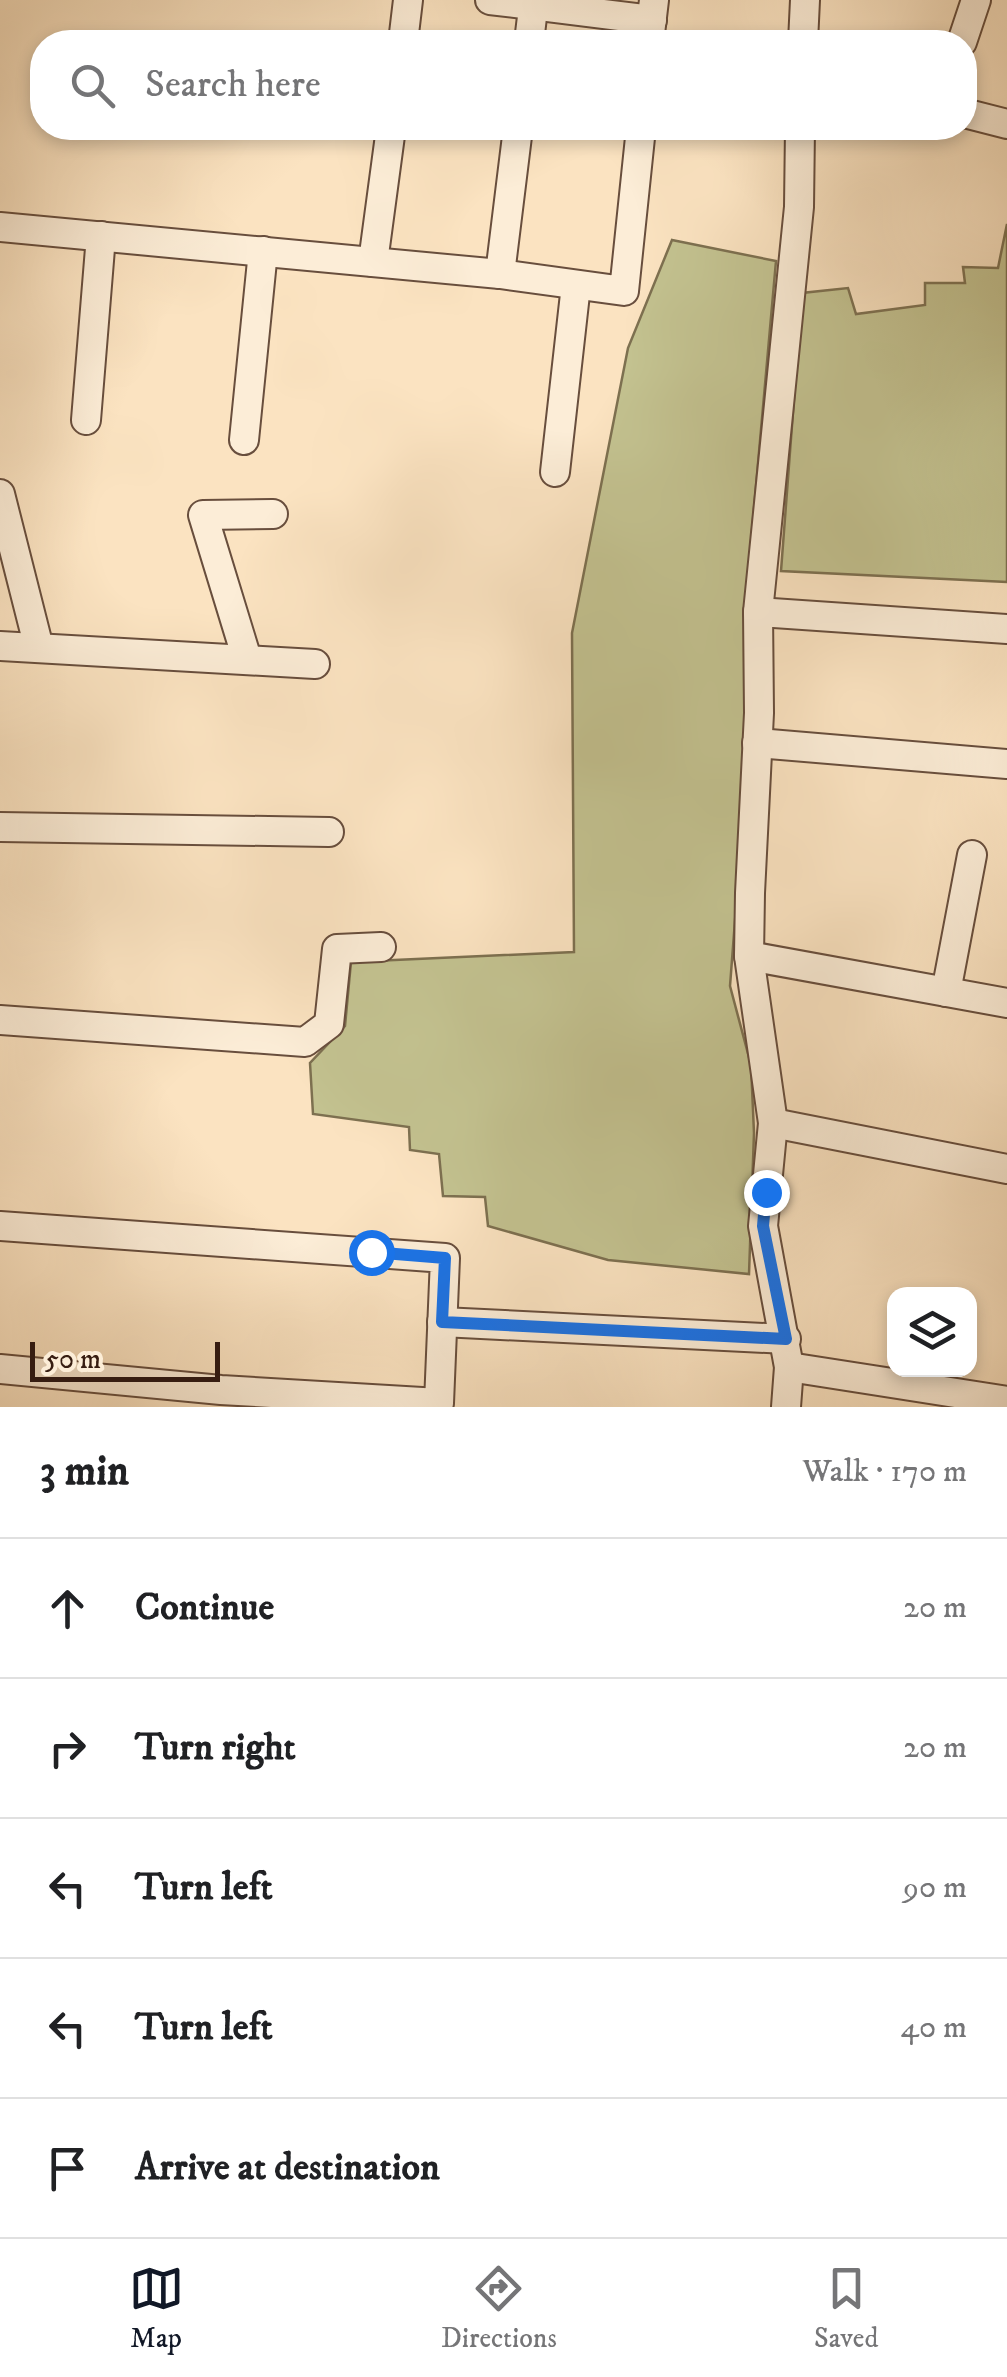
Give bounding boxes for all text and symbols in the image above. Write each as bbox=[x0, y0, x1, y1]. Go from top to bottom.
search box bbox=[30, 30, 977, 140]
icon: search bbox=[65, 58, 120, 113]
text: Search here bbox=[145, 61, 321, 109]
route end bbox=[744, 1170, 790, 1216]
route start bbox=[349, 1230, 395, 1276]
map controls bbox=[887, 1287, 977, 1377]
button: layers bbox=[887, 1287, 977, 1377]
scale bar bbox=[30, 1337, 220, 1382]
text: 50 m bbox=[45, 1342, 101, 1377]
text: 3 min bbox=[40, 1446, 129, 1498]
text: Walk · 170 m bbox=[802, 1452, 967, 1492]
icon: ahead bbox=[40, 1581, 95, 1636]
text: Continue bbox=[135, 1584, 274, 1632]
text: 20 m bbox=[903, 1588, 967, 1628]
icon: right bbox=[40, 1721, 95, 1776]
text: Turn right bbox=[135, 1724, 296, 1772]
text: 20 m bbox=[903, 1728, 967, 1768]
icon: left bbox=[40, 1861, 95, 1916]
text: Turn left bbox=[135, 1864, 273, 1912]
text: 90 m bbox=[903, 1868, 967, 1908]
icon: left bbox=[40, 2001, 95, 2056]
text: Turn left bbox=[135, 2004, 273, 2052]
text: 40 m bbox=[900, 2008, 967, 2048]
icon: arrive bbox=[40, 2141, 95, 2196]
text: Arrive at destination bbox=[135, 2144, 440, 2192]
tab: Map bbox=[129, 2261, 184, 2356]
tab: Directions bbox=[441, 2261, 557, 2356]
tab: Saved bbox=[814, 2261, 878, 2356]

